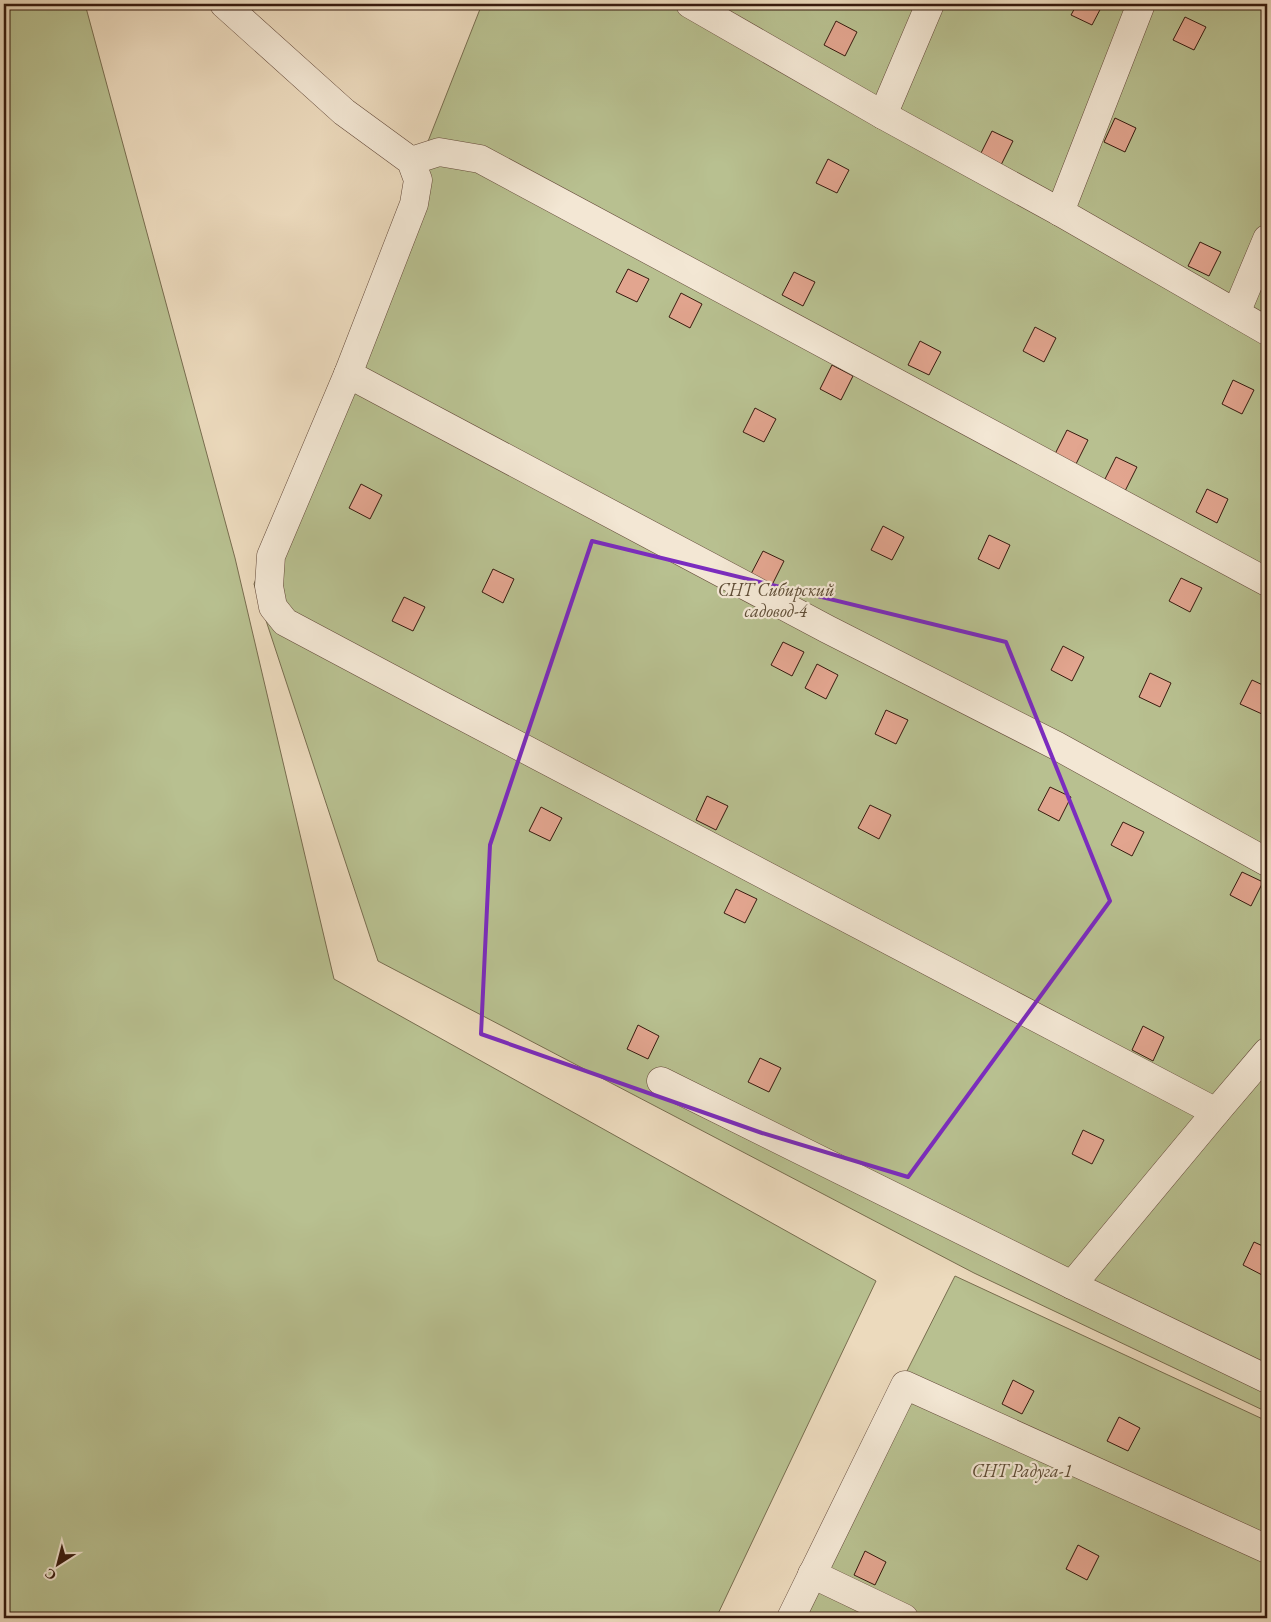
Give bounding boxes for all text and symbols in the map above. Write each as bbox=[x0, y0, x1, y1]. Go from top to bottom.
park label: СНТ Сибирский садовод-4 bbox=[718, 578, 834, 622]
park label: СНТ Радуга-1 bbox=[972, 1459, 1072, 1483]
north arrow bbox=[32, 1540, 82, 1590]
text: С bbox=[41, 1564, 60, 1585]

